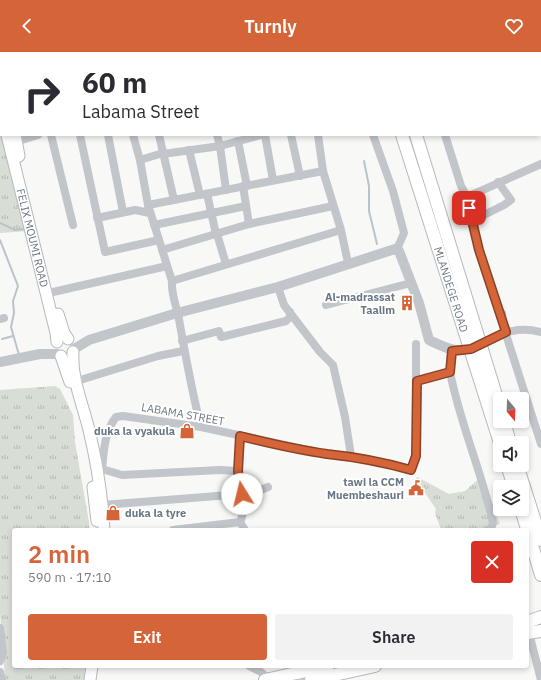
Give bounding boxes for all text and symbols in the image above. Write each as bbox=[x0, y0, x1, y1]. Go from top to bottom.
icon: back bbox=[16, 15, 38, 37]
text: Turnly bbox=[244, 15, 297, 38]
icon: heart bbox=[503, 15, 525, 37]
text: 60 m bbox=[82, 64, 147, 101]
icon: right bbox=[16, 68, 68, 120]
text: Labama Street bbox=[82, 100, 200, 123]
street label: FELIX MOUMI ROAD bbox=[14, 187, 51, 289]
pin bbox=[452, 191, 486, 225]
icon: arrive bbox=[458, 197, 480, 219]
street label: MLANDEGE ROAD bbox=[431, 245, 471, 334]
place label: Al-madrassat Taalim bbox=[325, 290, 395, 317]
building icon: Al-madrassat Taalim bbox=[398, 294, 416, 312]
north arrow bbox=[493, 392, 529, 428]
map controls bbox=[493, 392, 529, 516]
street label: LABAMA STREET bbox=[140, 400, 226, 428]
shop icon: duka la vyakula bbox=[178, 422, 196, 440]
place label: duka la vyakula bbox=[94, 424, 175, 438]
button: sound bbox=[493, 436, 529, 472]
position arrow bbox=[221, 473, 263, 515]
place label: tawi la CCM Muembeshauri bbox=[327, 475, 404, 502]
public building icon: tawi la CCM Muembeshauri bbox=[407, 479, 425, 497]
button: layers bbox=[493, 480, 529, 516]
shop icon: duka la tyre bbox=[104, 504, 122, 522]
place label: duka la tyre bbox=[125, 506, 186, 520]
text: 2 min bbox=[28, 538, 90, 570]
button: close bbox=[471, 541, 513, 583]
text: 590 m · 17:10 bbox=[28, 569, 111, 586]
button: Exit bbox=[28, 614, 267, 660]
button: Share bbox=[275, 614, 513, 660]

